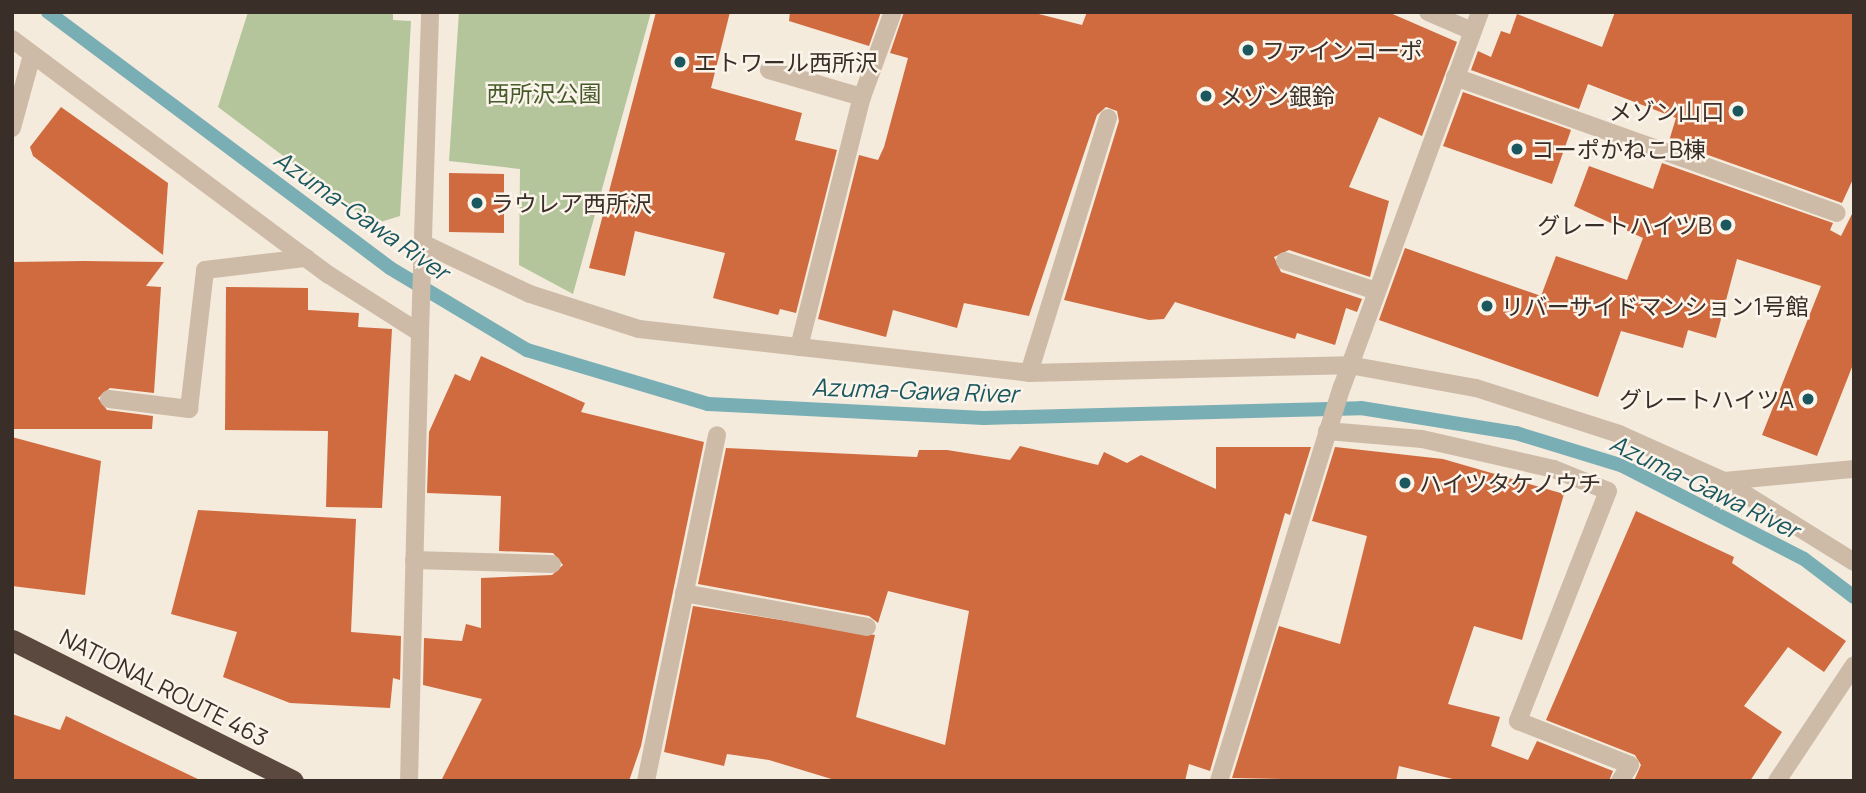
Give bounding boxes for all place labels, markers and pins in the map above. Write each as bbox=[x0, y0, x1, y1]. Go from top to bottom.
place label: ファインコーポ bbox=[1262, 36, 1423, 64]
marker: ファインコーポ bbox=[1240, 42, 1256, 58]
place label: エトワール西所沢 bbox=[694, 48, 878, 76]
marker: エトワール西所沢 bbox=[672, 54, 688, 70]
place label: メゾン銀鈴 bbox=[1220, 82, 1335, 110]
marker: メゾン銀鈴 bbox=[1198, 88, 1214, 104]
place label: メゾン山口 bbox=[1609, 97, 1724, 125]
marker: メゾン山口 bbox=[1730, 103, 1746, 119]
place label: コーポかねこB棟 bbox=[1531, 135, 1706, 163]
marker: コーポかねこB棟 bbox=[1509, 141, 1525, 157]
place label: ラウレア西所沢 bbox=[491, 189, 652, 217]
marker: ラウレア西所沢 bbox=[469, 195, 485, 211]
place label: グレートハイツB bbox=[1537, 211, 1712, 239]
marker: グレートハイツB bbox=[1718, 217, 1734, 233]
place label: リバーサイドマンション1号館 bbox=[1501, 292, 1809, 320]
marker: リバーサイドマンション1号館 bbox=[1479, 298, 1495, 314]
place label: グレートハイツA bbox=[1618, 385, 1794, 413]
marker: グレートハイツA bbox=[1800, 391, 1816, 407]
place label: ハイツタケノウチ bbox=[1419, 469, 1603, 497]
marker: ハイツタケノウチ bbox=[1397, 475, 1413, 491]

